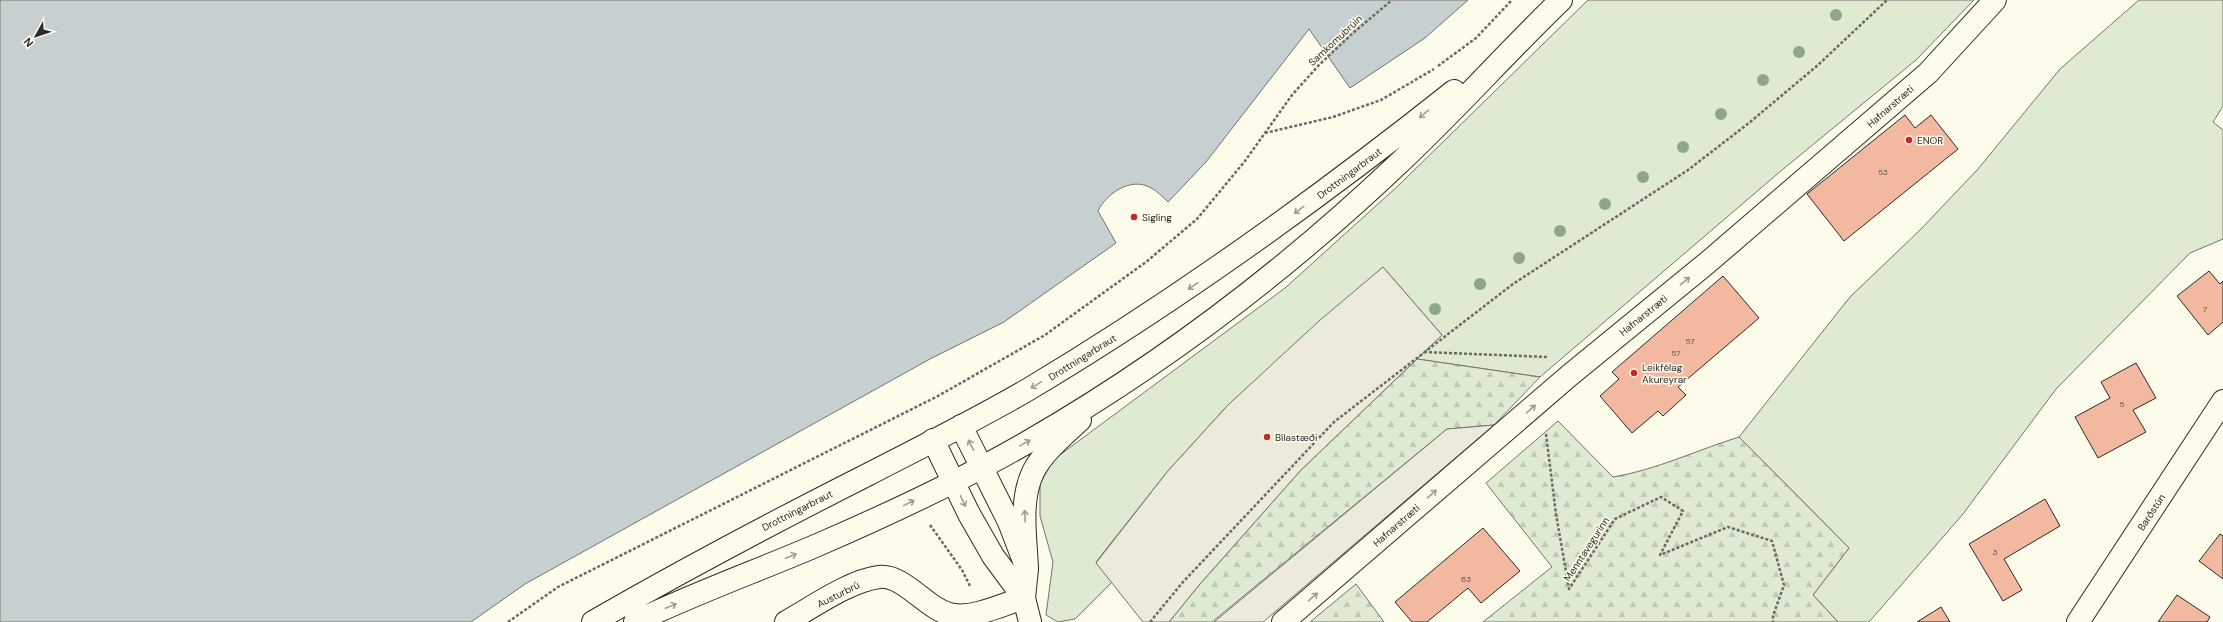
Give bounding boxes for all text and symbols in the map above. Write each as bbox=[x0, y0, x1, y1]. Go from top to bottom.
street label: Samkomubrúin bbox=[1306, 12, 1365, 69]
north arrow bbox=[16, 16, 56, 56]
text: N bbox=[20, 35, 36, 50]
street label: Hafnarstræti bbox=[1864, 82, 1917, 130]
one-way arrow bbox=[1419, 110, 1429, 119]
place label: ENOR bbox=[1917, 134, 1943, 147]
marker: ENOR bbox=[1904, 135, 1914, 145]
street label: Drottningarbraut bbox=[1314, 145, 1384, 202]
house number: 53 bbox=[1878, 167, 1888, 177]
one-way arrow bbox=[1293, 206, 1304, 215]
place label: Sigling bbox=[1142, 211, 1172, 224]
marker: Sigling bbox=[1129, 212, 1139, 222]
one-way arrow bbox=[1680, 277, 1690, 286]
one-way arrow bbox=[1188, 282, 1199, 290]
street label: Hafnarstræti bbox=[1617, 292, 1670, 339]
house number: 7 bbox=[2203, 304, 2207, 314]
street label: Drottningarbraut bbox=[1046, 331, 1119, 384]
house number: 57 bbox=[1685, 336, 1695, 346]
house number: 57 bbox=[1671, 348, 1681, 358]
place label: Leikfélag Akureyrar bbox=[1642, 361, 1687, 386]
marker: Leikfélag Akureyrar bbox=[1629, 368, 1639, 378]
one-way arrow bbox=[1031, 381, 1042, 389]
house number: 5 bbox=[2120, 399, 2125, 409]
one-way arrow bbox=[1526, 404, 1536, 413]
place label: Bílastæði bbox=[1275, 431, 1317, 444]
marker: Bílastæði bbox=[1262, 432, 1272, 442]
one-way arrow bbox=[967, 439, 974, 451]
one-way arrow bbox=[1019, 439, 1031, 447]
street label: Drottningarbraut bbox=[760, 487, 835, 534]
one-way arrow bbox=[1427, 489, 1438, 498]
street label: Barðstún bbox=[2135, 491, 2168, 533]
one-way arrow bbox=[959, 494, 967, 506]
one-way arrow bbox=[903, 499, 915, 506]
street label: Hafnarstræti bbox=[1370, 501, 1423, 549]
one-way arrow bbox=[1021, 510, 1029, 523]
street label: Menntavegurinn bbox=[1561, 514, 1612, 584]
house number: 3 bbox=[1993, 547, 1998, 557]
one-way arrow bbox=[784, 552, 796, 559]
house number: 63 bbox=[1461, 574, 1471, 584]
street label: Austurbrú bbox=[815, 578, 862, 611]
one-way arrow bbox=[1307, 592, 1318, 601]
one-way arrow bbox=[664, 601, 676, 609]

